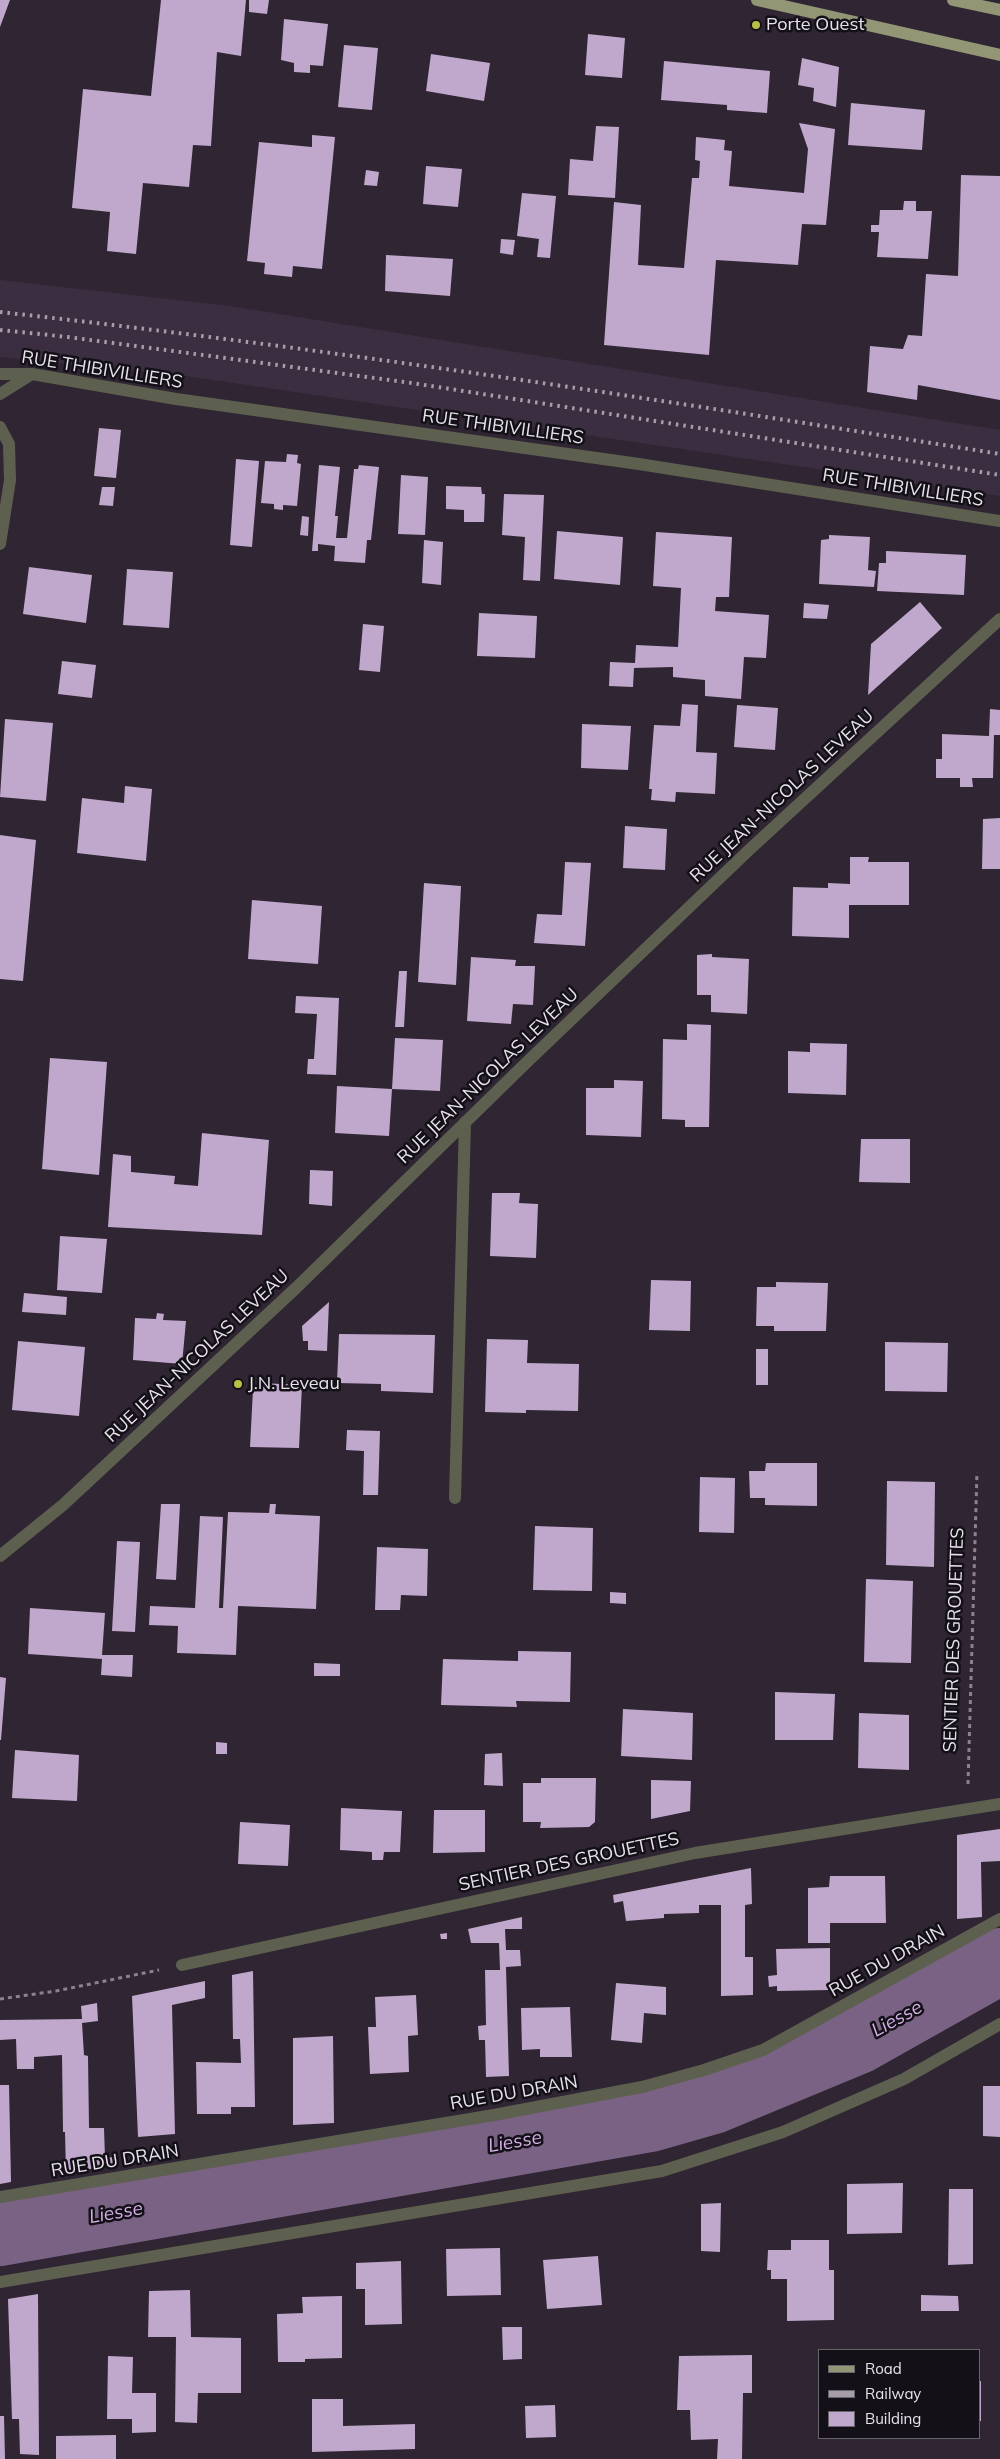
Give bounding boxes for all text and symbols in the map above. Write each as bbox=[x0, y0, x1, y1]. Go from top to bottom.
place label: Porte Ouest bbox=[766, 14, 865, 36]
marker: Porte Ouest bbox=[750, 19, 762, 31]
street label: RUE THIBIVILLIERS bbox=[20, 347, 184, 393]
street label: RUE THIBIVILLIERS bbox=[421, 405, 585, 449]
street label: RUE THIBIVILLIERS bbox=[821, 465, 985, 511]
street label: RUE JEAN-NICOLAS LEVEAU bbox=[686, 705, 878, 887]
street label: RUE JEAN-NICOLAS LEVEAU bbox=[393, 984, 583, 1168]
street label: RUE JEAN-NICOLAS LEVEAU bbox=[101, 1265, 293, 1447]
place label: J.N. Leveau bbox=[248, 1373, 340, 1395]
marker: J.N. Leveau bbox=[232, 1378, 244, 1390]
street label: SENTIER DES GROUETTES bbox=[939, 1527, 969, 1753]
street label: SENTIER DES GROUETTES bbox=[457, 1828, 681, 1896]
street label: RUE DU DRAIN bbox=[825, 1920, 949, 2002]
water label: Liesse bbox=[868, 1996, 926, 2042]
street label: RUE DU DRAIN bbox=[449, 2071, 579, 2115]
water label: Liesse bbox=[486, 2126, 544, 2158]
street label: RUE DU DRAIN bbox=[50, 2140, 180, 2182]
water label: Liesse bbox=[87, 2197, 145, 2229]
legend bbox=[818, 2349, 980, 2439]
text: Road bbox=[865, 2359, 902, 2378]
text: Railway bbox=[865, 2384, 921, 2403]
text: Building bbox=[865, 2409, 921, 2428]

